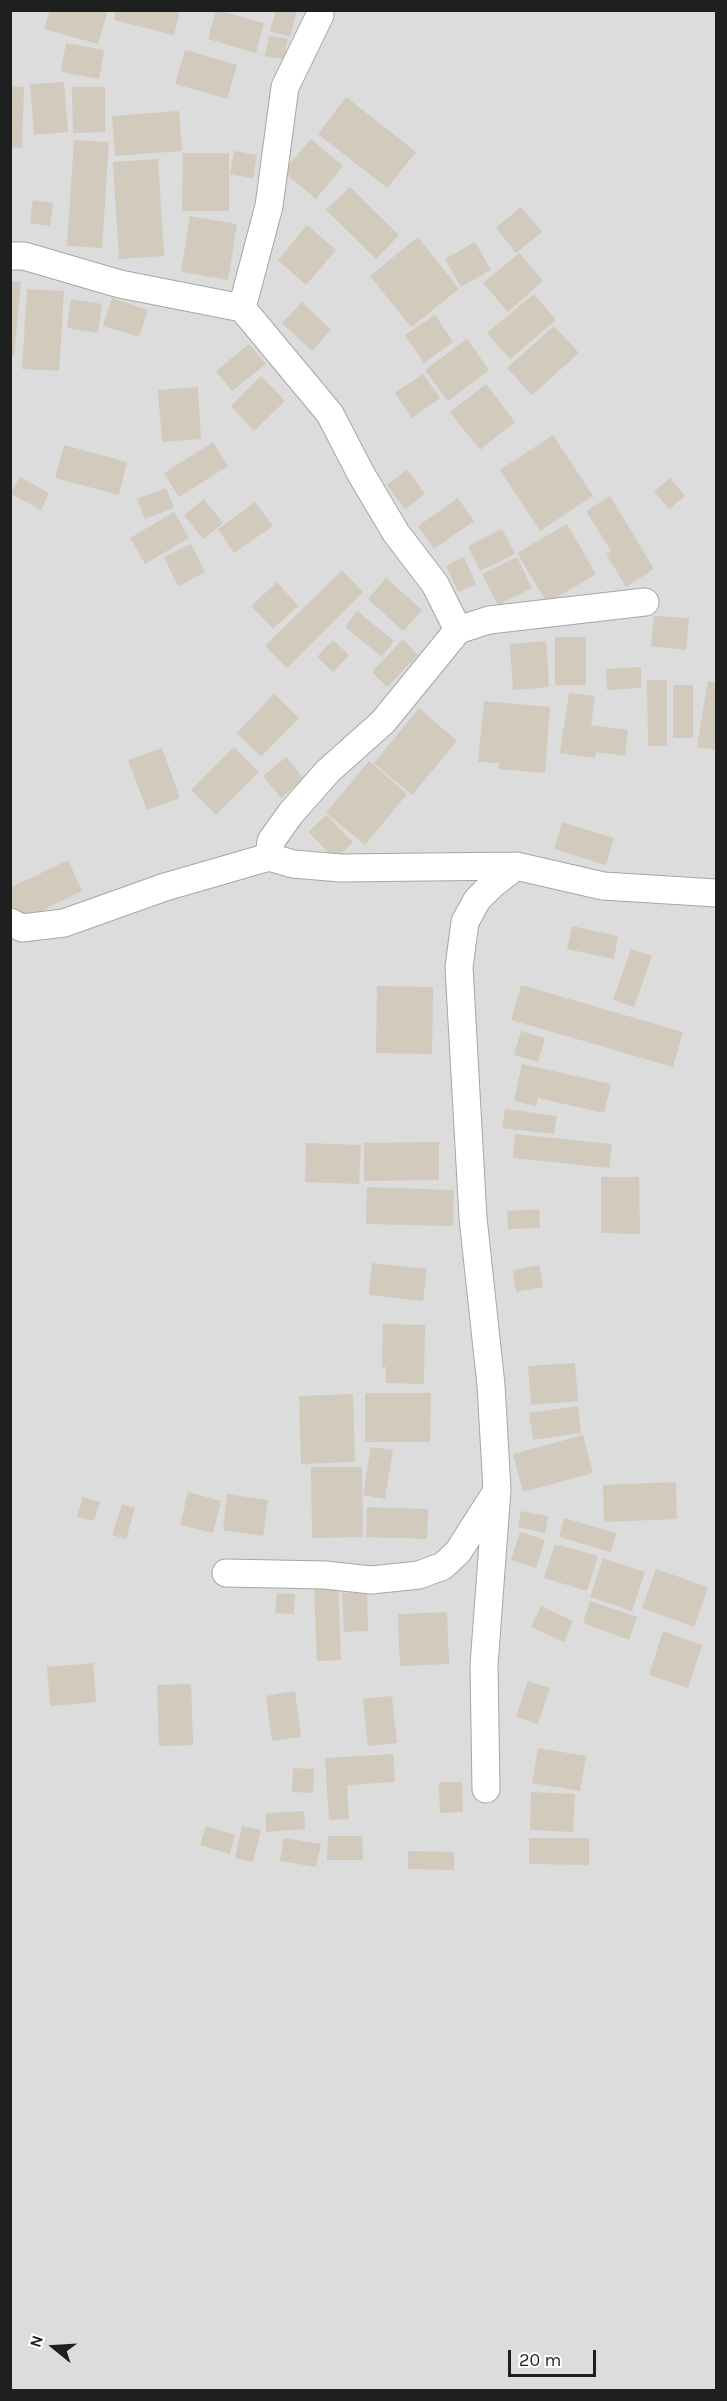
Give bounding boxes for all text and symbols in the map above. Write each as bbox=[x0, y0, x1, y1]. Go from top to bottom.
north arrow bbox=[24, 2317, 84, 2377]
text: N bbox=[26, 2333, 47, 2350]
scale bar bbox=[511, 2338, 600, 2376]
text: 20 m bbox=[519, 2349, 561, 2371]

